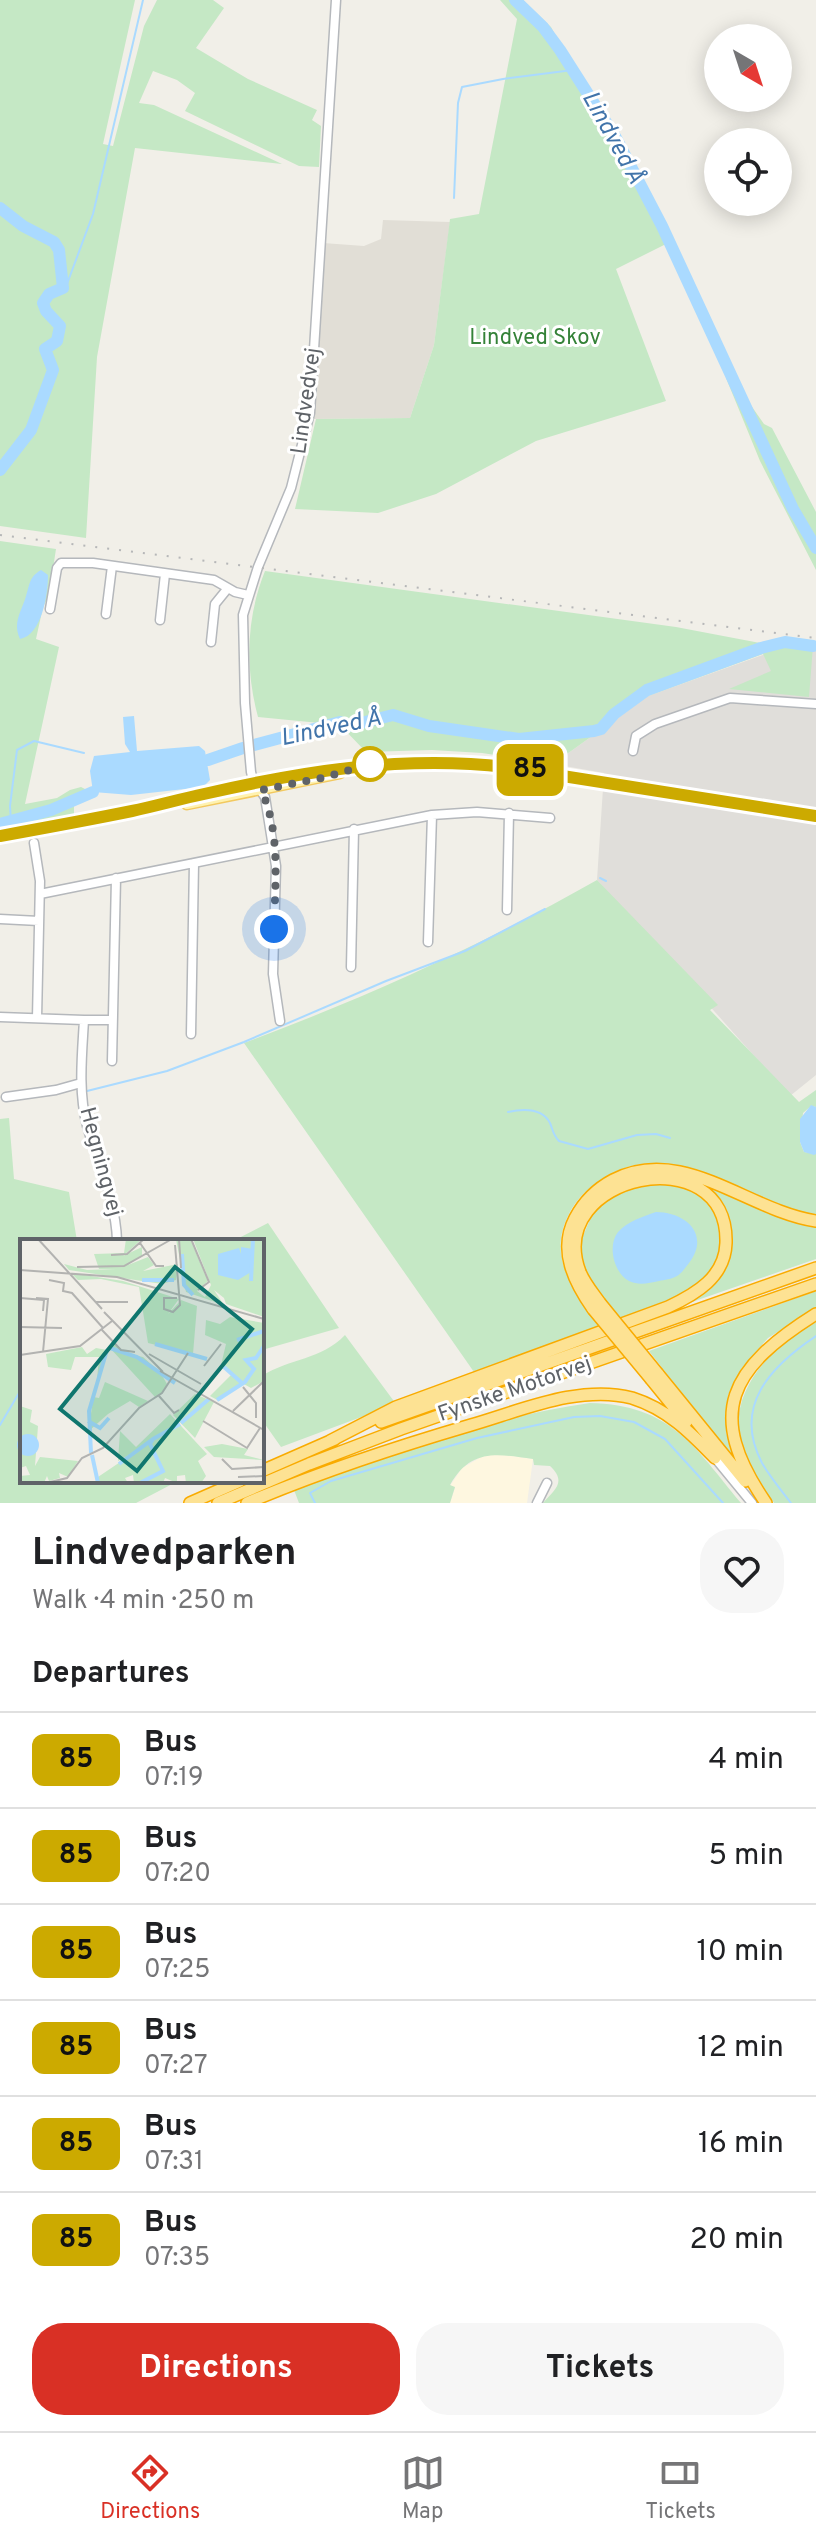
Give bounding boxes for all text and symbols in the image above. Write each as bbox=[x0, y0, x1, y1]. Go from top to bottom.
north arrow bbox=[704, 24, 792, 112]
map controls bbox=[704, 24, 792, 216]
water label: Lindved Å bbox=[574, 85, 651, 190]
button: locate bbox=[704, 128, 792, 216]
park label: Lindved Skov bbox=[469, 325, 601, 352]
street label: Lindvedvej bbox=[286, 346, 328, 456]
water label: Lindved Å bbox=[278, 703, 384, 754]
line badge: 85 bbox=[494, 744, 566, 796]
unlabelled marker bbox=[353, 747, 387, 781]
text: 85 bbox=[513, 752, 547, 788]
your location bbox=[254, 909, 294, 949]
street label: Hegningvej bbox=[72, 1104, 128, 1220]
inset map bbox=[20, 1239, 264, 1483]
street label: Fynske Motorvej bbox=[435, 1351, 595, 1429]
button: heart bbox=[700, 1529, 784, 1613]
text: Lindvedparken bbox=[32, 1530, 297, 1579]
text: Walk · 4 min · 250 m bbox=[32, 1585, 254, 1618]
text: Departures bbox=[32, 1656, 190, 1693]
text: Bus bbox=[144, 1725, 197, 1762]
text: 85 bbox=[59, 1742, 93, 1778]
text: 4 min bbox=[708, 1742, 784, 1779]
text: 07:19 bbox=[144, 1762, 204, 1795]
text: Bus bbox=[144, 1821, 197, 1858]
text: 85 bbox=[59, 1838, 93, 1874]
text: 5 min bbox=[708, 1838, 784, 1875]
text: 07:20 bbox=[144, 1858, 211, 1891]
text: Bus bbox=[144, 1917, 197, 1954]
text: 85 bbox=[59, 1934, 93, 1970]
text: 10 min bbox=[697, 1934, 784, 1971]
text: 07:25 bbox=[144, 1954, 210, 1987]
text: Bus bbox=[144, 2013, 197, 2050]
text: 85 bbox=[59, 2030, 93, 2066]
text: 12 min bbox=[697, 2030, 784, 2067]
text: 07:27 bbox=[144, 2050, 208, 2083]
text: Bus bbox=[144, 2109, 197, 2146]
text: 85 bbox=[59, 2126, 93, 2162]
text: 16 min bbox=[698, 2126, 784, 2163]
text: 07:31 bbox=[144, 2146, 204, 2179]
text: Bus bbox=[144, 2205, 197, 2242]
text: 85 bbox=[59, 2222, 93, 2258]
text: 20 min bbox=[689, 2222, 784, 2259]
text: 07:35 bbox=[144, 2242, 210, 2275]
button: Directions bbox=[32, 2323, 400, 2415]
button: Tickets bbox=[416, 2323, 784, 2415]
tab: Directions bbox=[100, 2451, 200, 2526]
tab: Map bbox=[401, 2451, 445, 2526]
tab: Tickets bbox=[645, 2451, 716, 2526]

